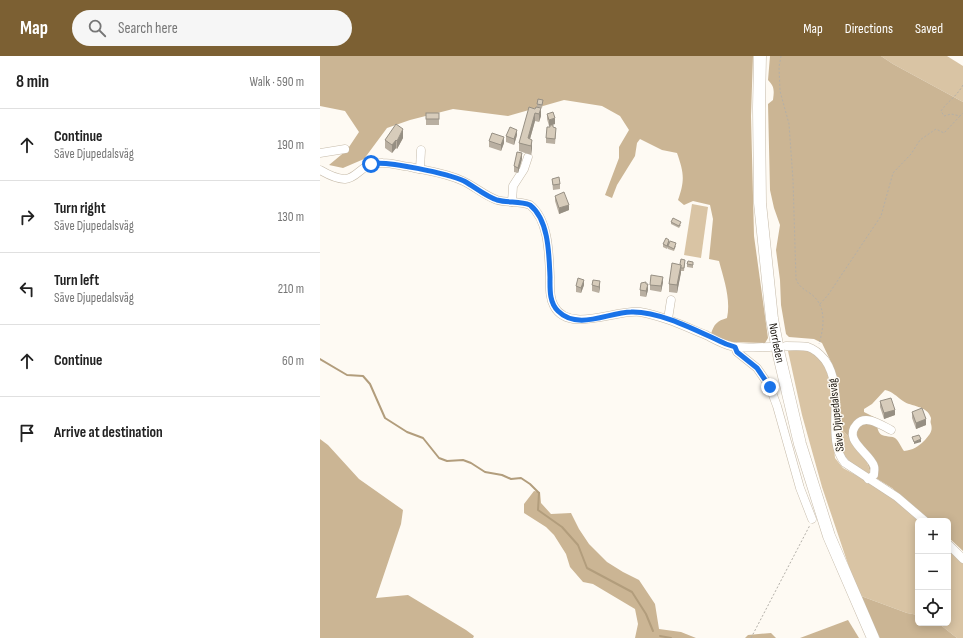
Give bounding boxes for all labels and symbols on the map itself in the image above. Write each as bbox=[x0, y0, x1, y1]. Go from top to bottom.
route start bbox=[362, 155, 380, 173]
street label: Norrleden bbox=[765, 322, 788, 364]
street label: Säve Djupedalsväg bbox=[825, 377, 848, 452]
route end bbox=[761, 378, 779, 396]

